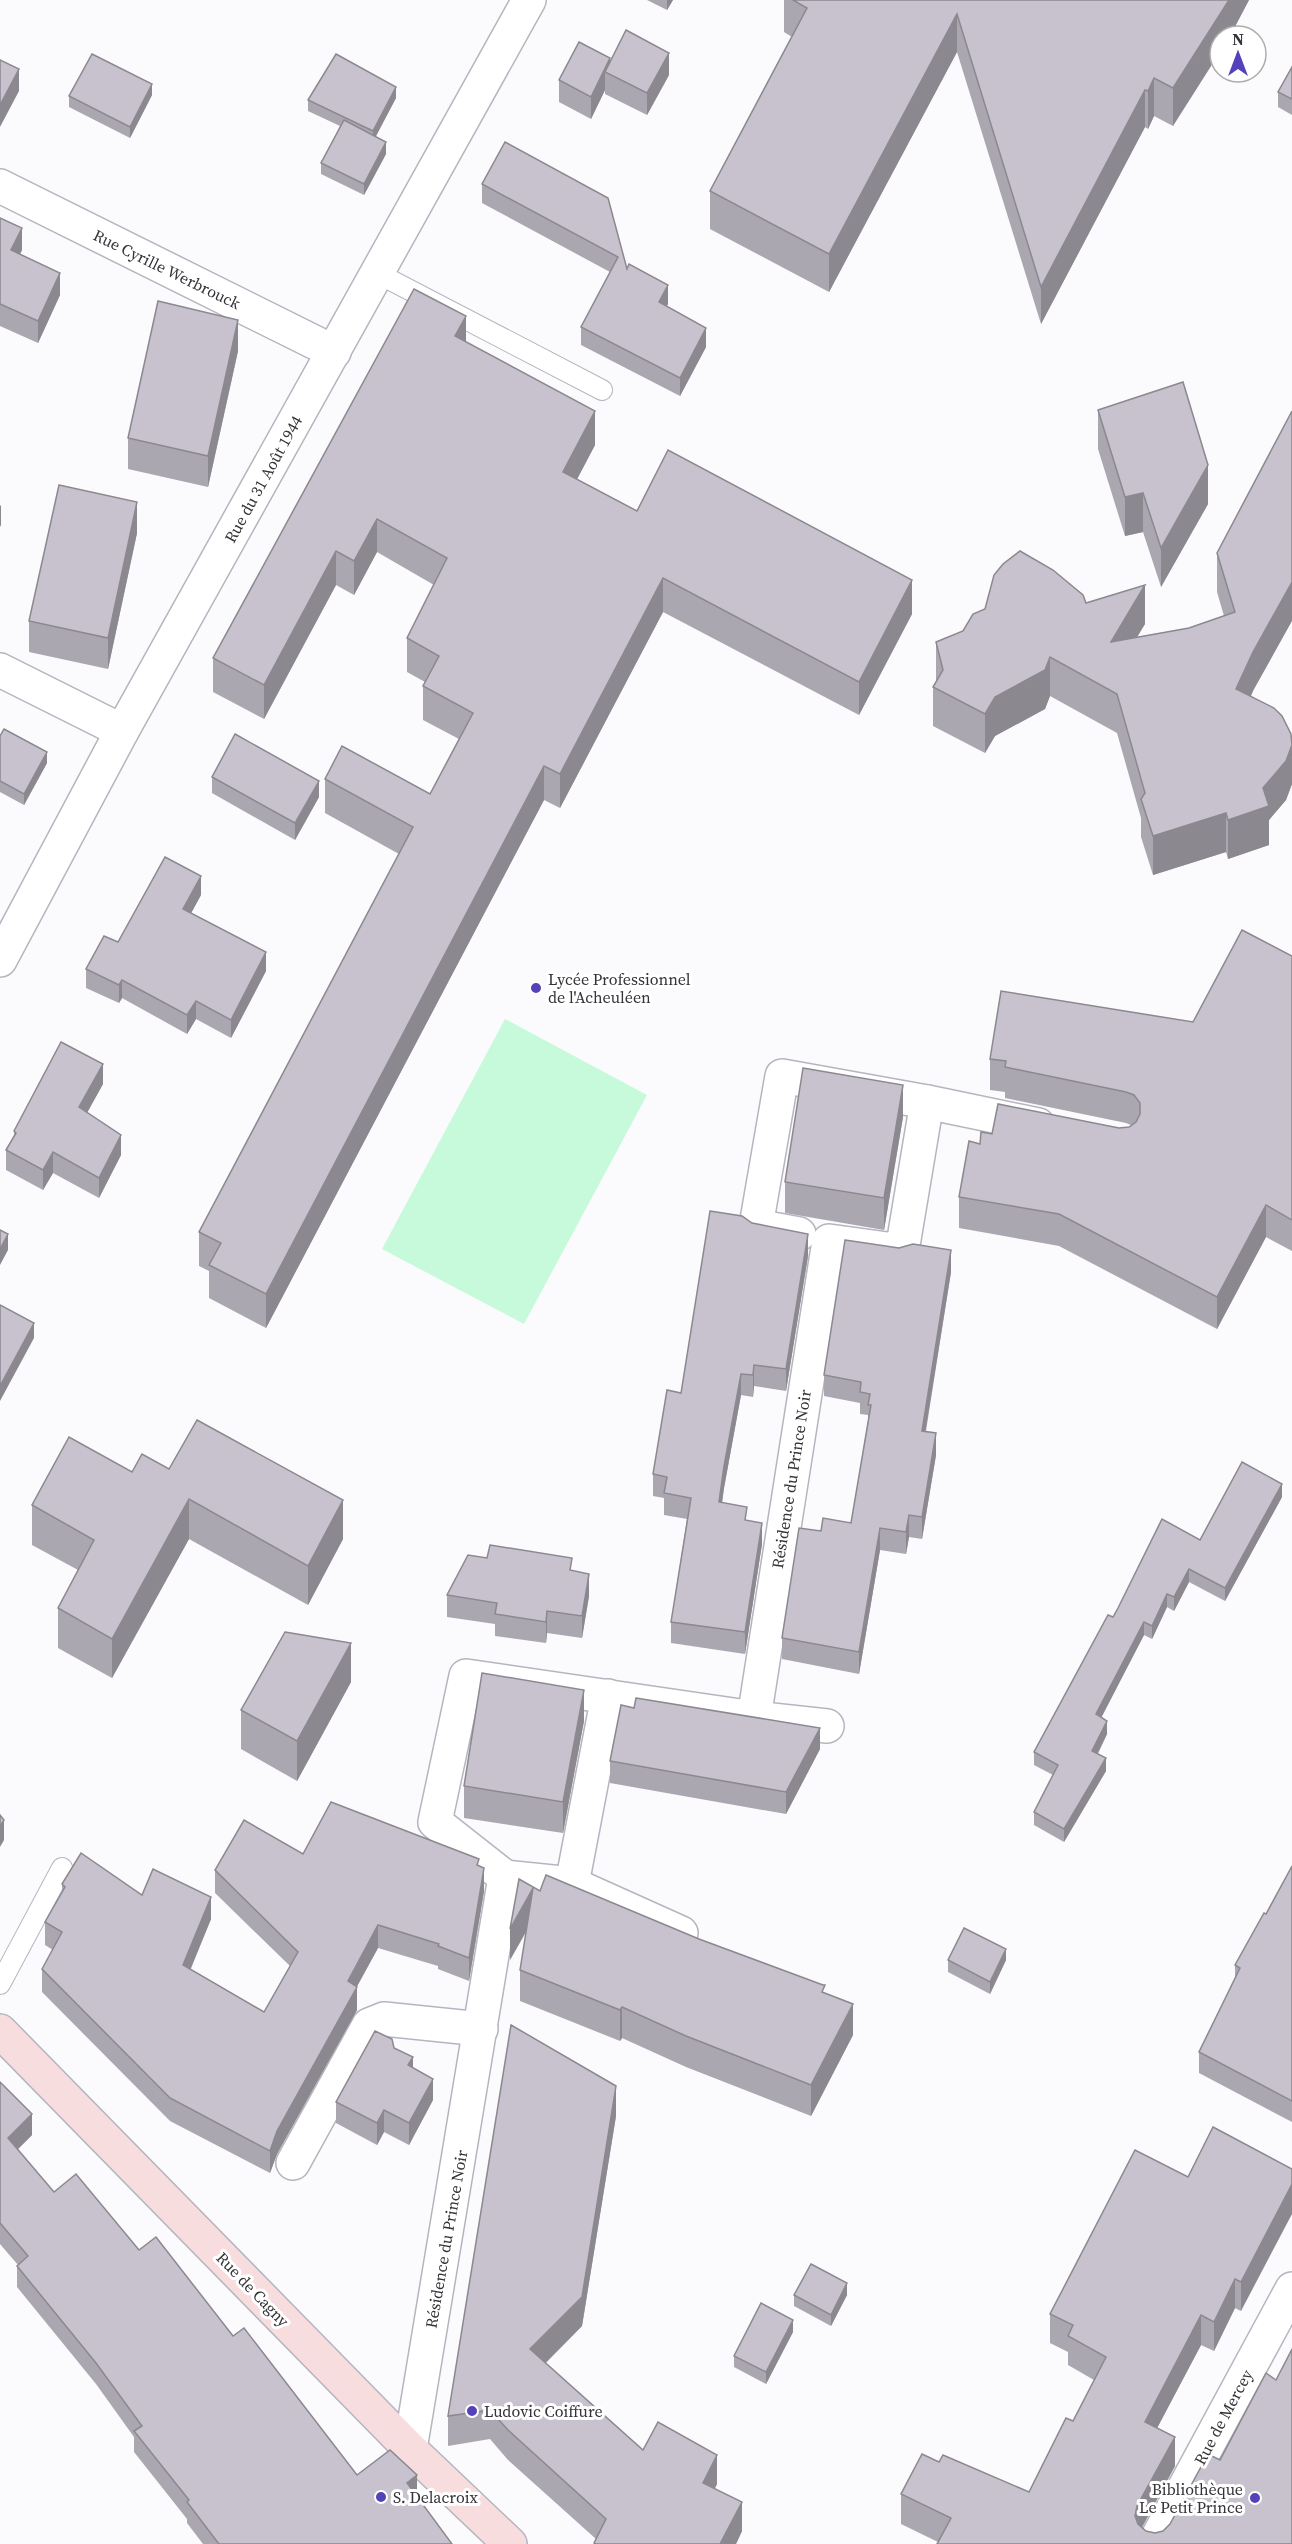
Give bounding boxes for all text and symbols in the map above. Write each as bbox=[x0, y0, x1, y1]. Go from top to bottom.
north arrow bbox=[1208, 24, 1268, 84]
text: N bbox=[1232, 28, 1244, 50]
street label: Rue Cyrille Werbrouck bbox=[90, 224, 244, 314]
street label: Rue du 31 Août 1944 bbox=[219, 411, 307, 547]
place label: Lycée Professionnel de l'Acheuléen bbox=[548, 968, 691, 1008]
marker: Lycée Professionnel de l'Acheuléen bbox=[529, 981, 543, 995]
street label: Résidence du Prince Noir bbox=[766, 1388, 816, 1570]
street label: Résidence du Prince Noir bbox=[419, 2148, 473, 2330]
street label: Rue de Cagny bbox=[212, 2247, 295, 2332]
street label: Rue de Mercey bbox=[1189, 2365, 1258, 2469]
place label: Ludovic Coiffure bbox=[484, 2400, 603, 2422]
marker: Ludovic Coiffure bbox=[465, 2404, 479, 2418]
place label: Bibliothèque Le Petit Prince bbox=[1139, 2478, 1243, 2518]
place label: S. Delacroix bbox=[393, 2486, 478, 2508]
marker: S. Delacroix bbox=[374, 2490, 388, 2504]
marker: Bibliothèque Le Petit Prince bbox=[1248, 2491, 1262, 2505]

